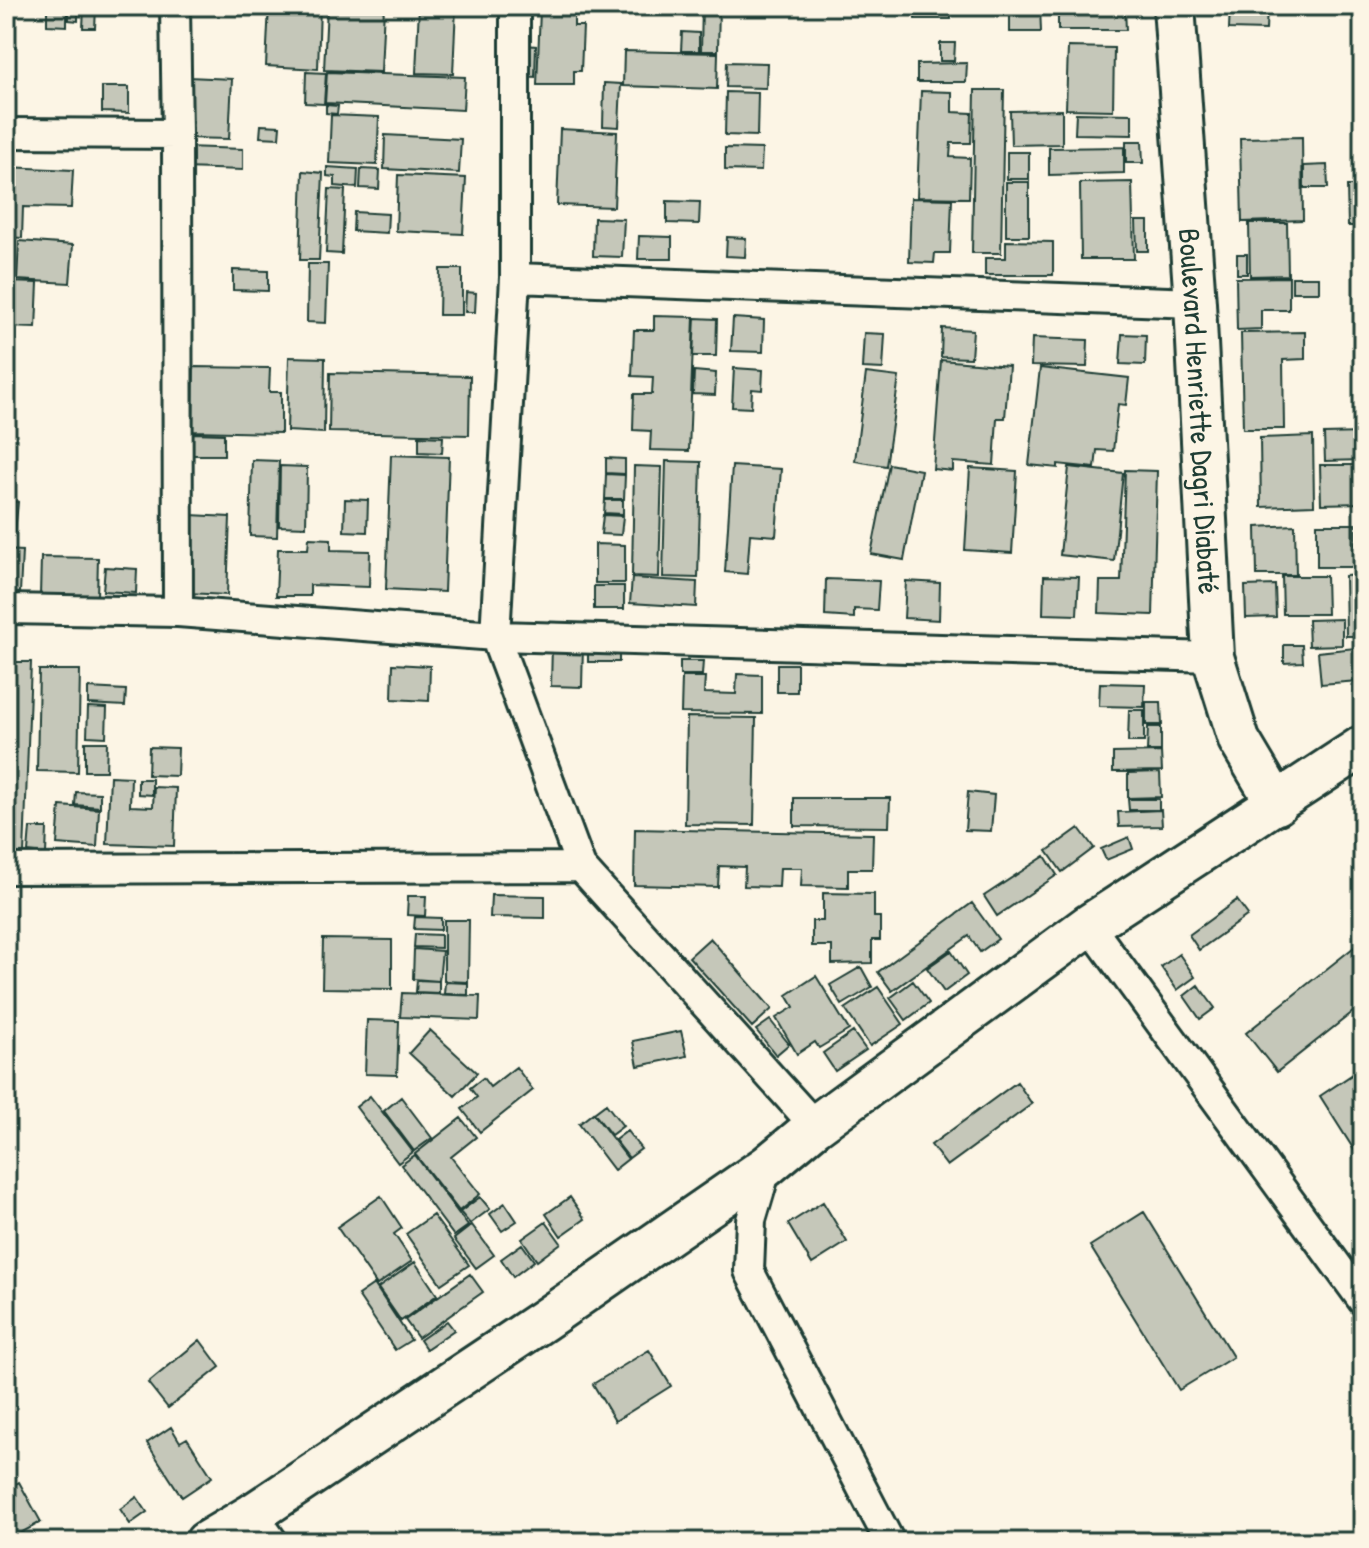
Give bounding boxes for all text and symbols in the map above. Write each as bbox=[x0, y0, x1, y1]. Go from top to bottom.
street label: Boulevard Henriette Dagri Diabaté bbox=[1170, 227, 1230, 595]

